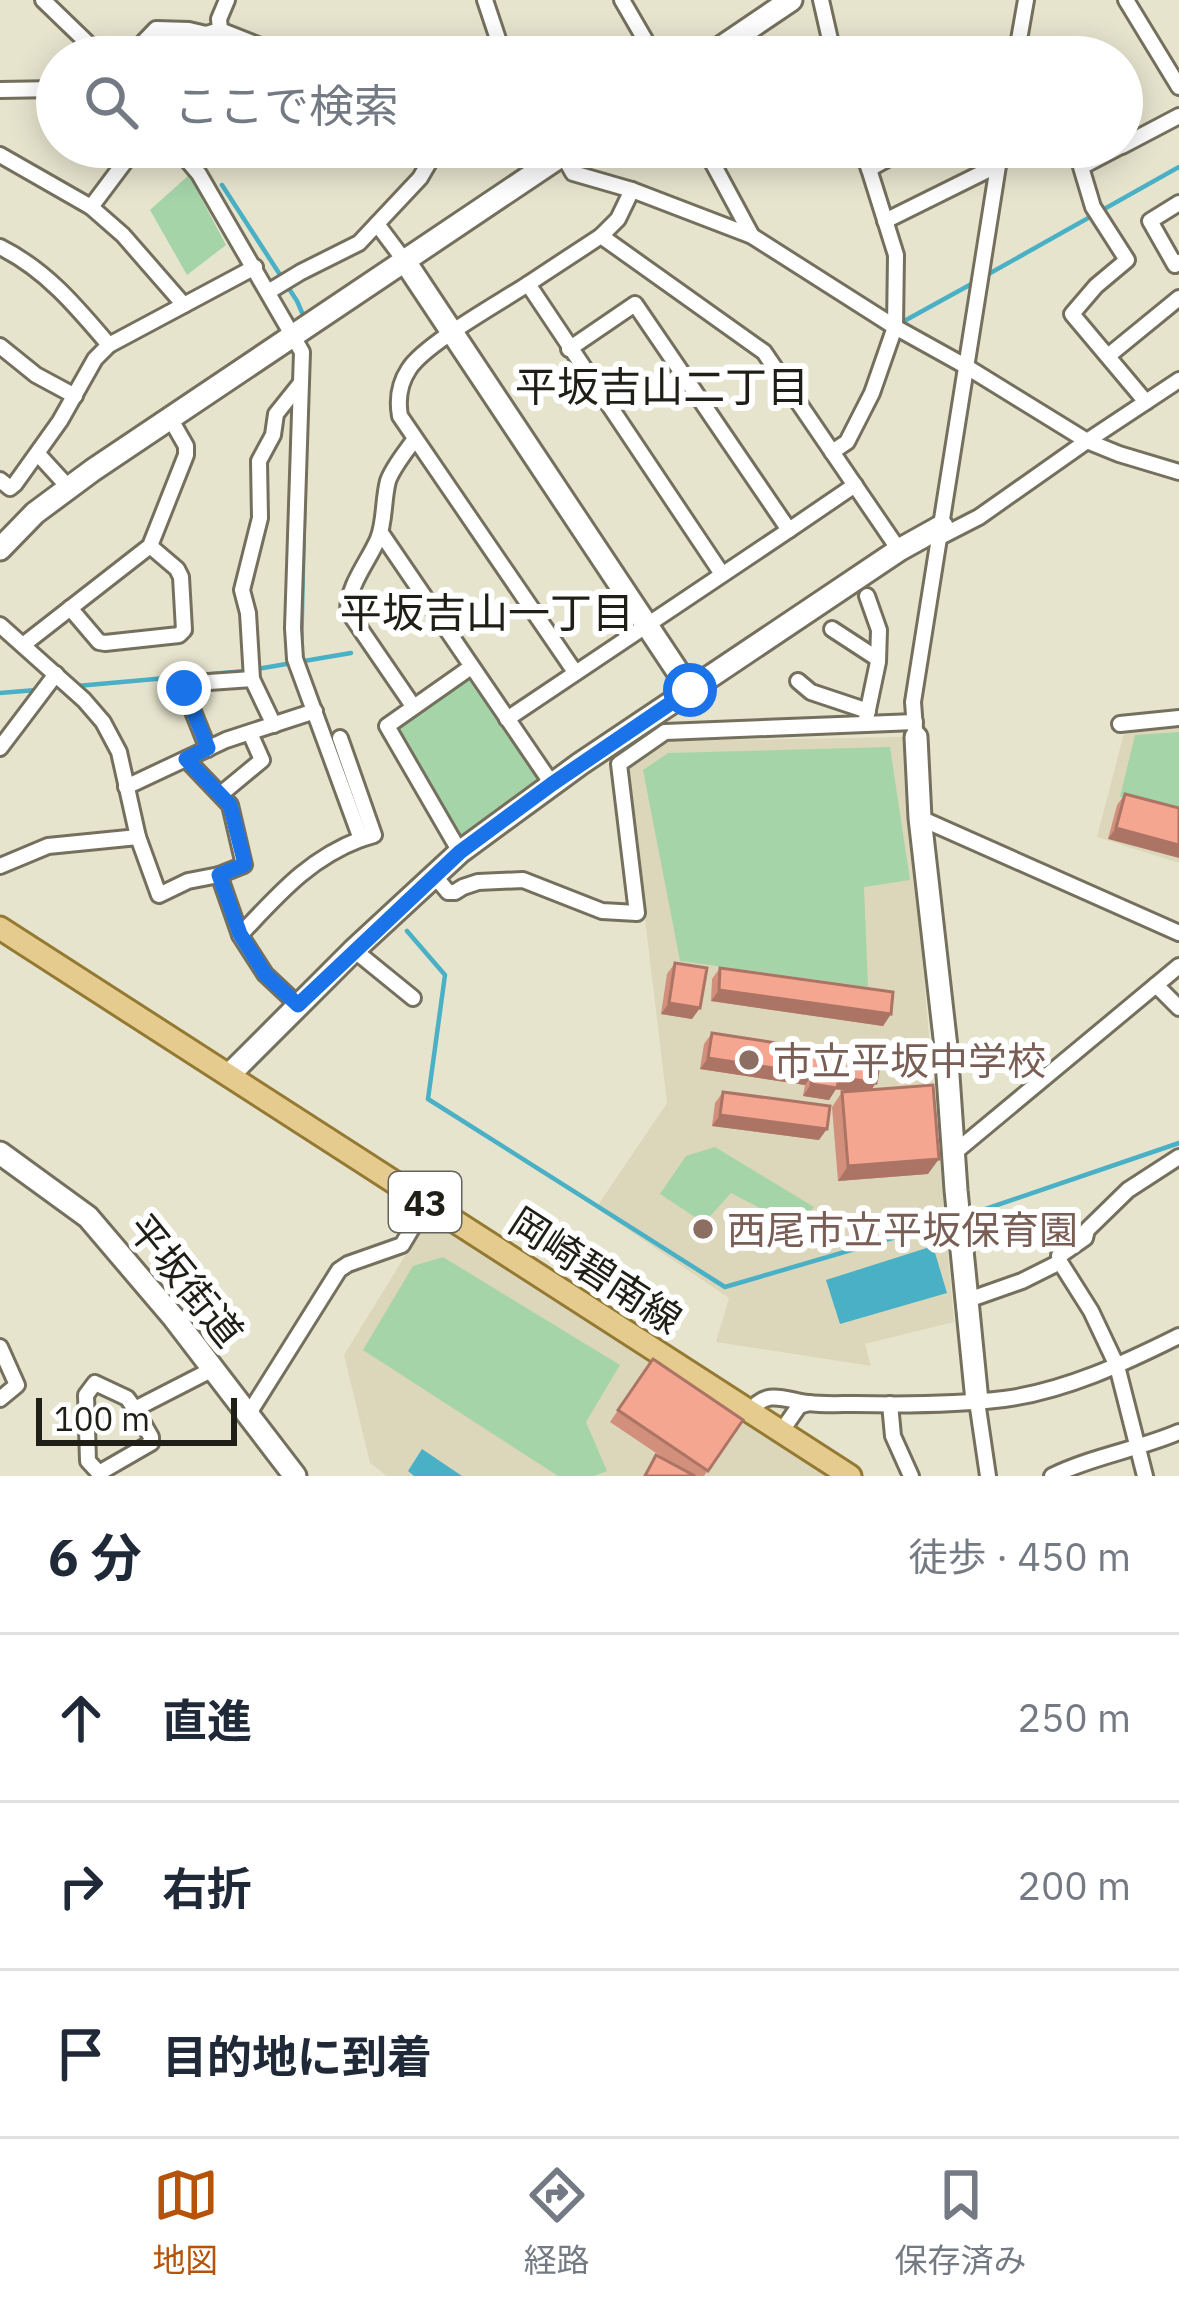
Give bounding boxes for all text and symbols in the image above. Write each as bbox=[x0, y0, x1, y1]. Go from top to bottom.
search box bbox=[36, 36, 1143, 168]
icon: search bbox=[78, 69, 144, 135]
text: ここで検索 bbox=[174, 76, 399, 134]
district label: 平坂吉山二丁目 bbox=[515, 359, 809, 414]
district label: 平坂吉山一丁目 bbox=[340, 585, 634, 640]
route end bbox=[157, 661, 211, 715]
route start bbox=[663, 663, 717, 717]
place label: 市立平坂中学校 bbox=[773, 1035, 1046, 1086]
marker: 市立平坂中学校 bbox=[736, 1047, 762, 1073]
road number: 43 bbox=[389, 1172, 461, 1232]
street label: 岡崎碧南線 bbox=[500, 1196, 692, 1344]
street label: 平坂街道 bbox=[117, 1203, 255, 1357]
place label: 西尾市立平坂保育園 bbox=[727, 1204, 1078, 1255]
marker: 西尾市立平坂保育園 bbox=[690, 1216, 716, 1242]
scale bar bbox=[36, 1392, 237, 1445]
text: 100 m bbox=[54, 1397, 150, 1440]
text: 6 分 bbox=[48, 1524, 142, 1590]
text: 徒歩 · 450 m bbox=[908, 1531, 1131, 1582]
icon: ahead bbox=[48, 1685, 114, 1751]
text: 直進 bbox=[162, 1691, 252, 1749]
text: 250 m bbox=[1018, 1692, 1131, 1743]
icon: right bbox=[48, 1853, 114, 1919]
text: 右折 bbox=[162, 1859, 252, 1917]
text: 200 m bbox=[1018, 1860, 1131, 1911]
icon: arrive bbox=[48, 2021, 114, 2087]
text: 目的地に到着 bbox=[162, 2027, 432, 2085]
tab: 地図 bbox=[153, 2162, 219, 2282]
tab: 経路 bbox=[524, 2162, 590, 2282]
tab: 保存済み bbox=[895, 2162, 1027, 2282]

